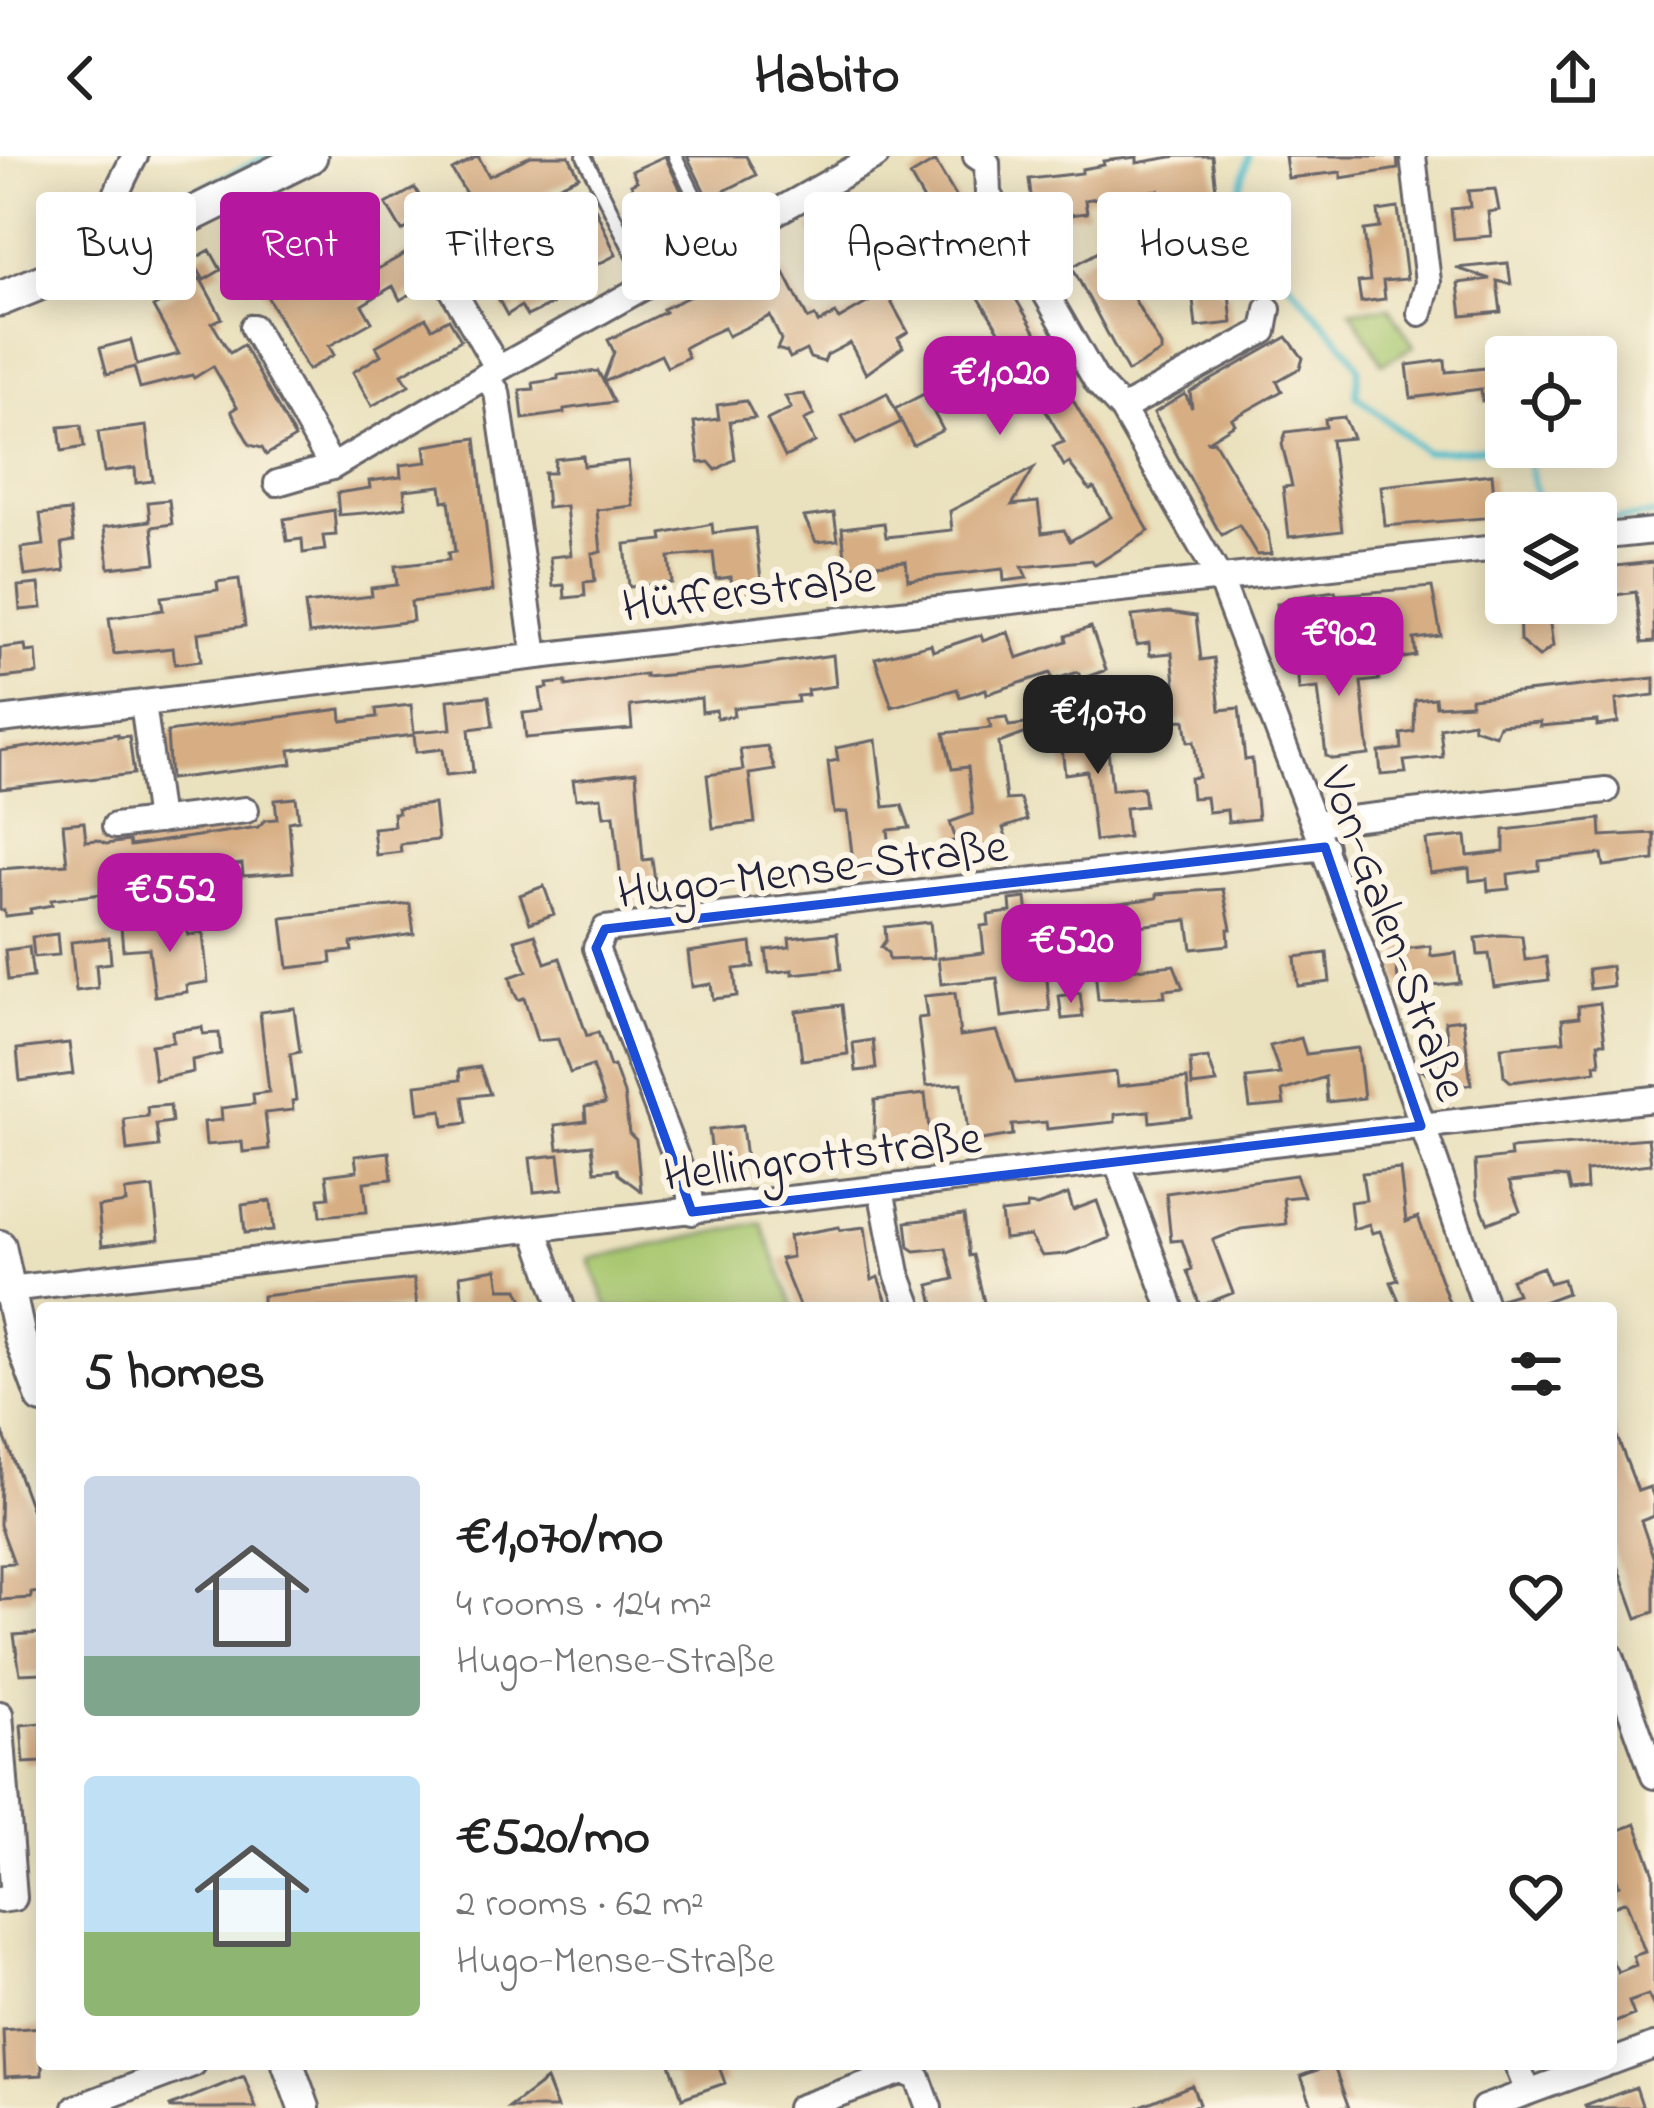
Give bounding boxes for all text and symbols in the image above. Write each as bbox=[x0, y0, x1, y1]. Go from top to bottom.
text: Habito bbox=[755, 39, 900, 117]
icon: back bbox=[48, 45, 114, 111]
icon: share bbox=[1540, 45, 1606, 111]
chip: Buy bbox=[36, 192, 196, 300]
chip: Rent bbox=[220, 192, 380, 300]
chip: Filters bbox=[404, 192, 598, 300]
chip: New bbox=[622, 192, 780, 300]
chip: Apartment bbox=[804, 192, 1073, 300]
chip: House bbox=[1097, 192, 1291, 300]
pin: €1,020 bbox=[902, 336, 1098, 438]
map controls bbox=[1485, 336, 1617, 624]
button: locate bbox=[1485, 336, 1617, 468]
text: €1,020 bbox=[950, 346, 1050, 403]
button: layers bbox=[1485, 492, 1617, 624]
street label: Hüfferstraße bbox=[618, 544, 879, 644]
pin: €902 bbox=[1268, 597, 1410, 699]
text: €902 bbox=[1301, 607, 1377, 664]
pin: €1,070 bbox=[1000, 675, 1196, 777]
text: €1,070 bbox=[1050, 685, 1146, 742]
street label: Von-Galen-Straße bbox=[1298, 757, 1484, 1112]
street label: Hugo-Mense-Straße bbox=[614, 813, 1012, 932]
pin: €552 bbox=[99, 853, 241, 955]
text: €552 bbox=[124, 863, 216, 920]
pin: €520 bbox=[1000, 904, 1142, 1006]
text: €520 bbox=[1028, 914, 1114, 971]
street label: Hellingrottstraße bbox=[660, 1105, 986, 1214]
text: 5 homes bbox=[84, 1337, 265, 1412]
icon: filters bbox=[1503, 1341, 1569, 1407]
text: €1,070/mo bbox=[456, 1502, 664, 1577]
icon: home bbox=[180, 1524, 324, 1668]
icon: heart bbox=[1503, 1563, 1569, 1629]
text: 4 rooms · 124 m² bbox=[456, 1577, 712, 1634]
text: Hugo-Mense-Straße bbox=[456, 1634, 775, 1691]
text: €520/mo bbox=[456, 1802, 650, 1877]
icon: home bbox=[180, 1824, 324, 1968]
icon: heart bbox=[1503, 1863, 1569, 1929]
text: 2 rooms · 62 m² bbox=[456, 1877, 704, 1934]
text: Hugo-Mense-Straße bbox=[456, 1934, 775, 1991]

